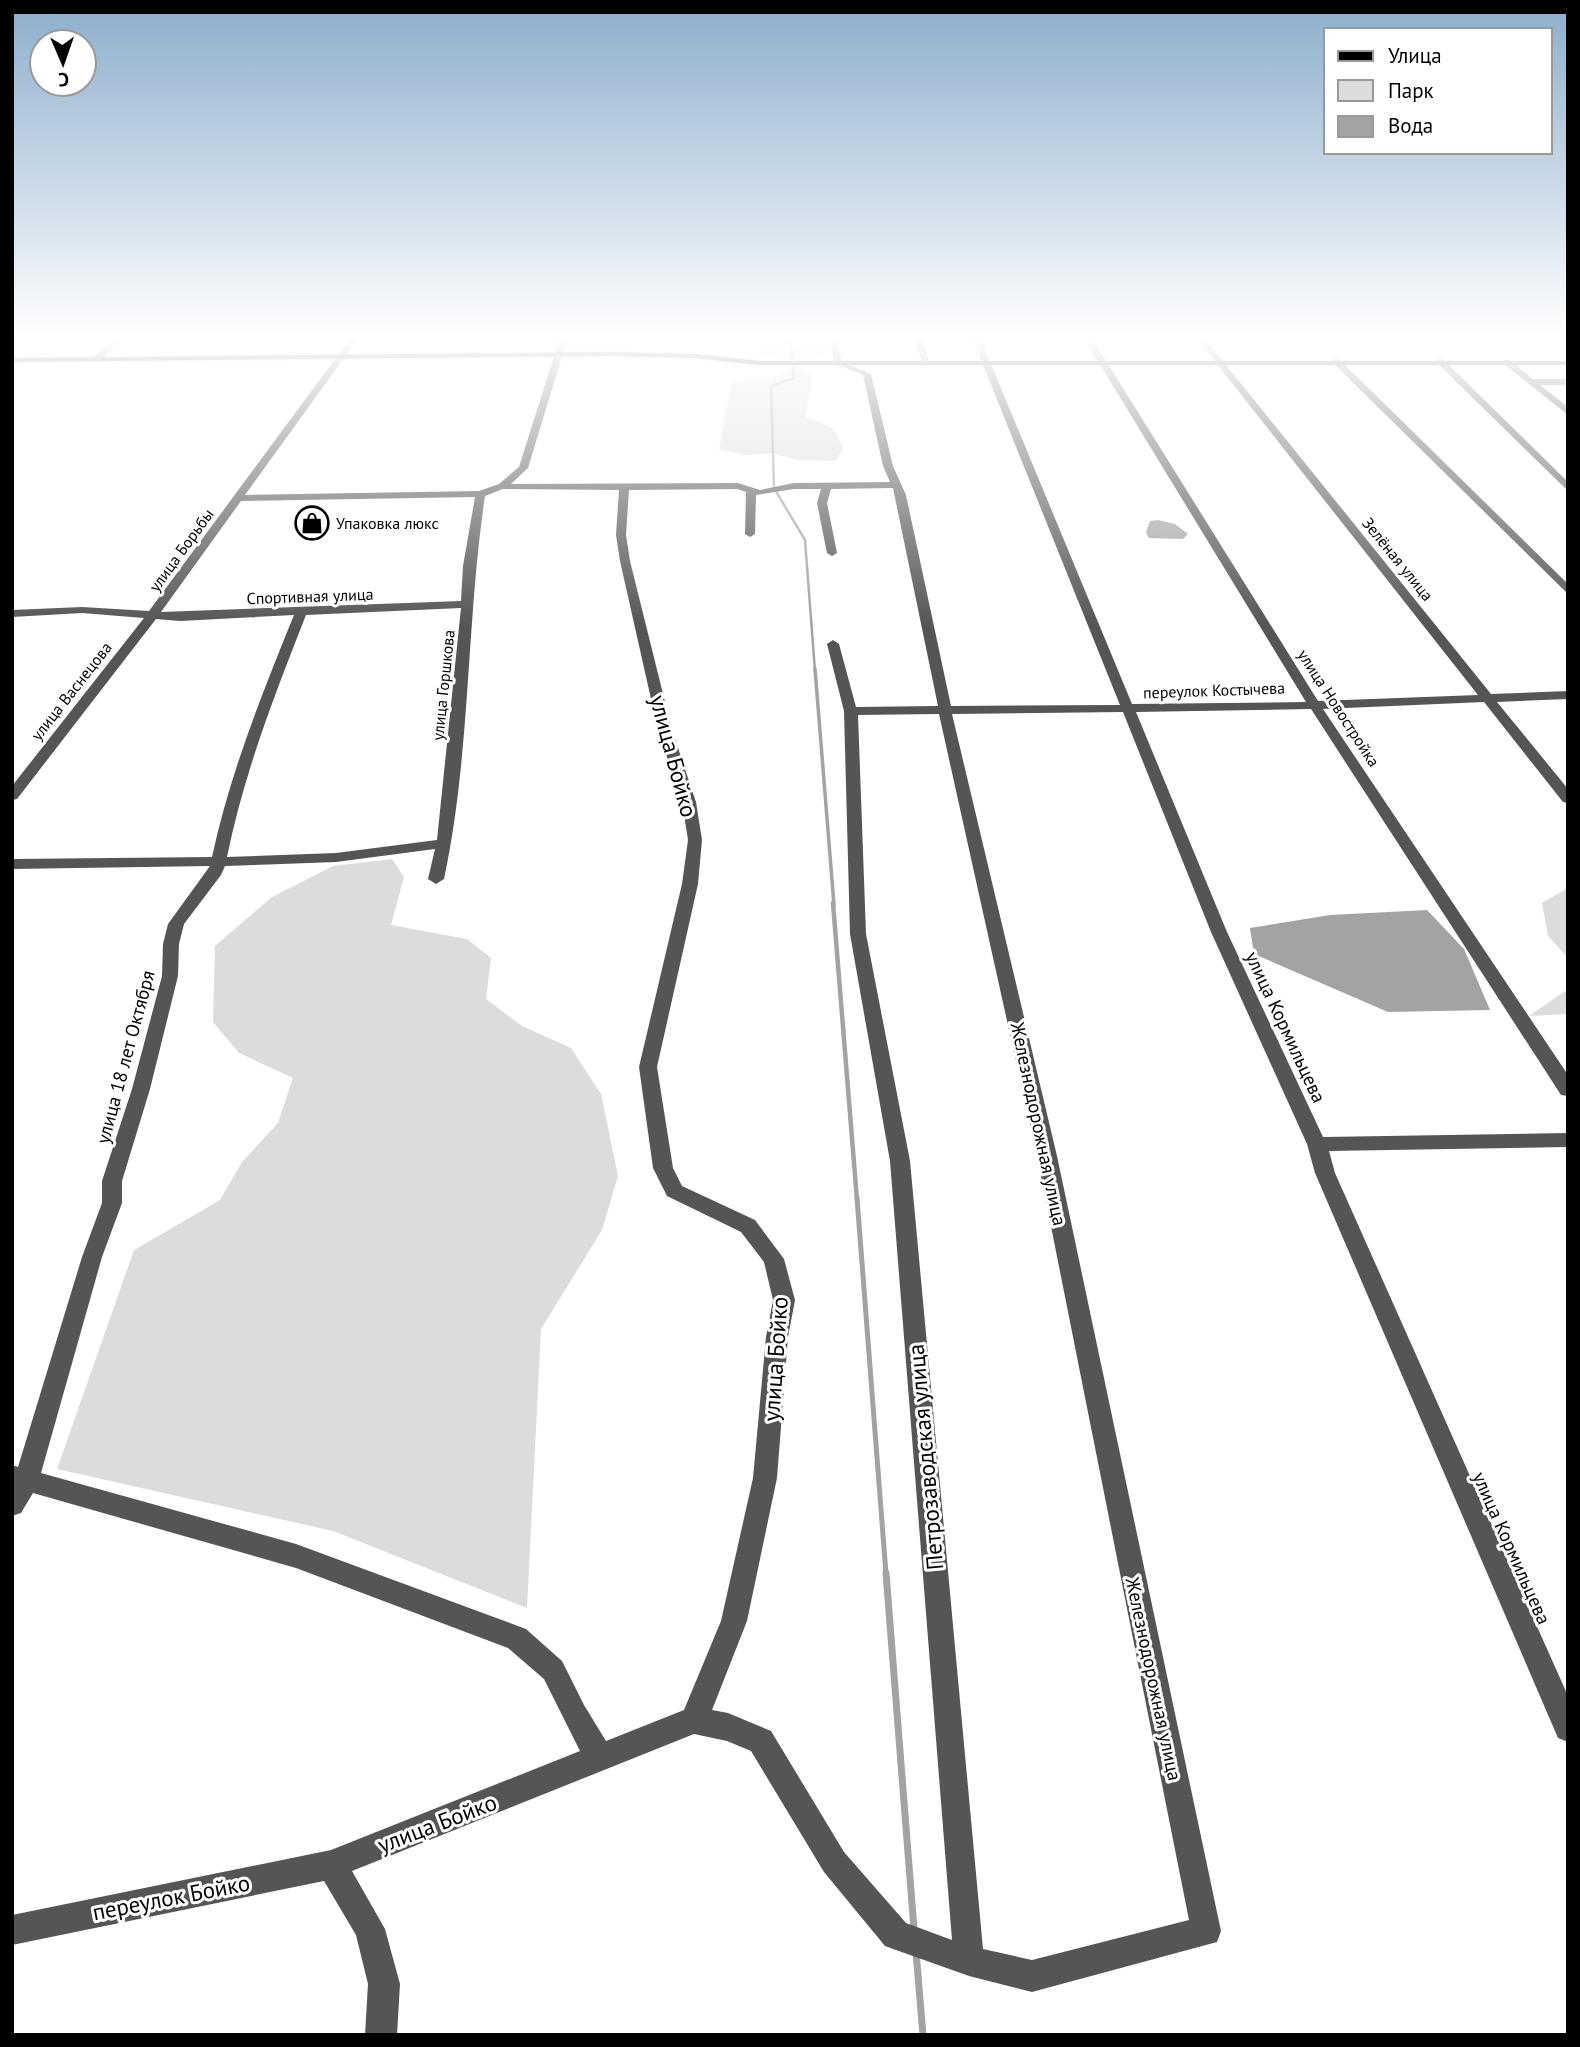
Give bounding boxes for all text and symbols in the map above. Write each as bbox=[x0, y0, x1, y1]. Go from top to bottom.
north arrow bbox=[28, 28, 98, 98]
legend bbox=[1324, 28, 1552, 154]
text: Улица bbox=[1388, 42, 1442, 69]
text: С bbox=[57, 68, 69, 92]
text: Парк bbox=[1388, 77, 1434, 104]
text: Вода bbox=[1388, 112, 1433, 139]
shop icon: Упаковка люкс bbox=[293, 504, 331, 542]
street label: улица Борьбы bbox=[144, 505, 218, 595]
place label: Упаковка люкс bbox=[336, 513, 439, 533]
street label: Зелёная улица bbox=[1358, 513, 1438, 605]
street label: Спортивная улица bbox=[246, 584, 374, 608]
street label: улица Горшкова bbox=[427, 629, 459, 741]
street label: улица Васнецова bbox=[26, 638, 116, 744]
street label: улица Новостройка bbox=[1294, 646, 1384, 770]
street label: переулок Костычева bbox=[1143, 678, 1285, 702]
street label: улица Бойко bbox=[644, 692, 704, 820]
street label: улица Кормильцева bbox=[1240, 948, 1332, 1106]
street label: улица 18 лет Октября bbox=[90, 968, 160, 1146]
street label: Железнодорожная улица bbox=[1006, 1019, 1072, 1228]
street label: улица Бойко bbox=[756, 1296, 794, 1422]
street label: Петрозаводская улица bbox=[901, 1343, 949, 1571]
street label: улица Кормильцева bbox=[1468, 1468, 1556, 1628]
street label: Железнодорожная улица bbox=[1121, 1574, 1187, 1783]
street label: улица Бойко bbox=[373, 1787, 501, 1859]
street label: переулок Бойко bbox=[90, 1868, 252, 1926]

